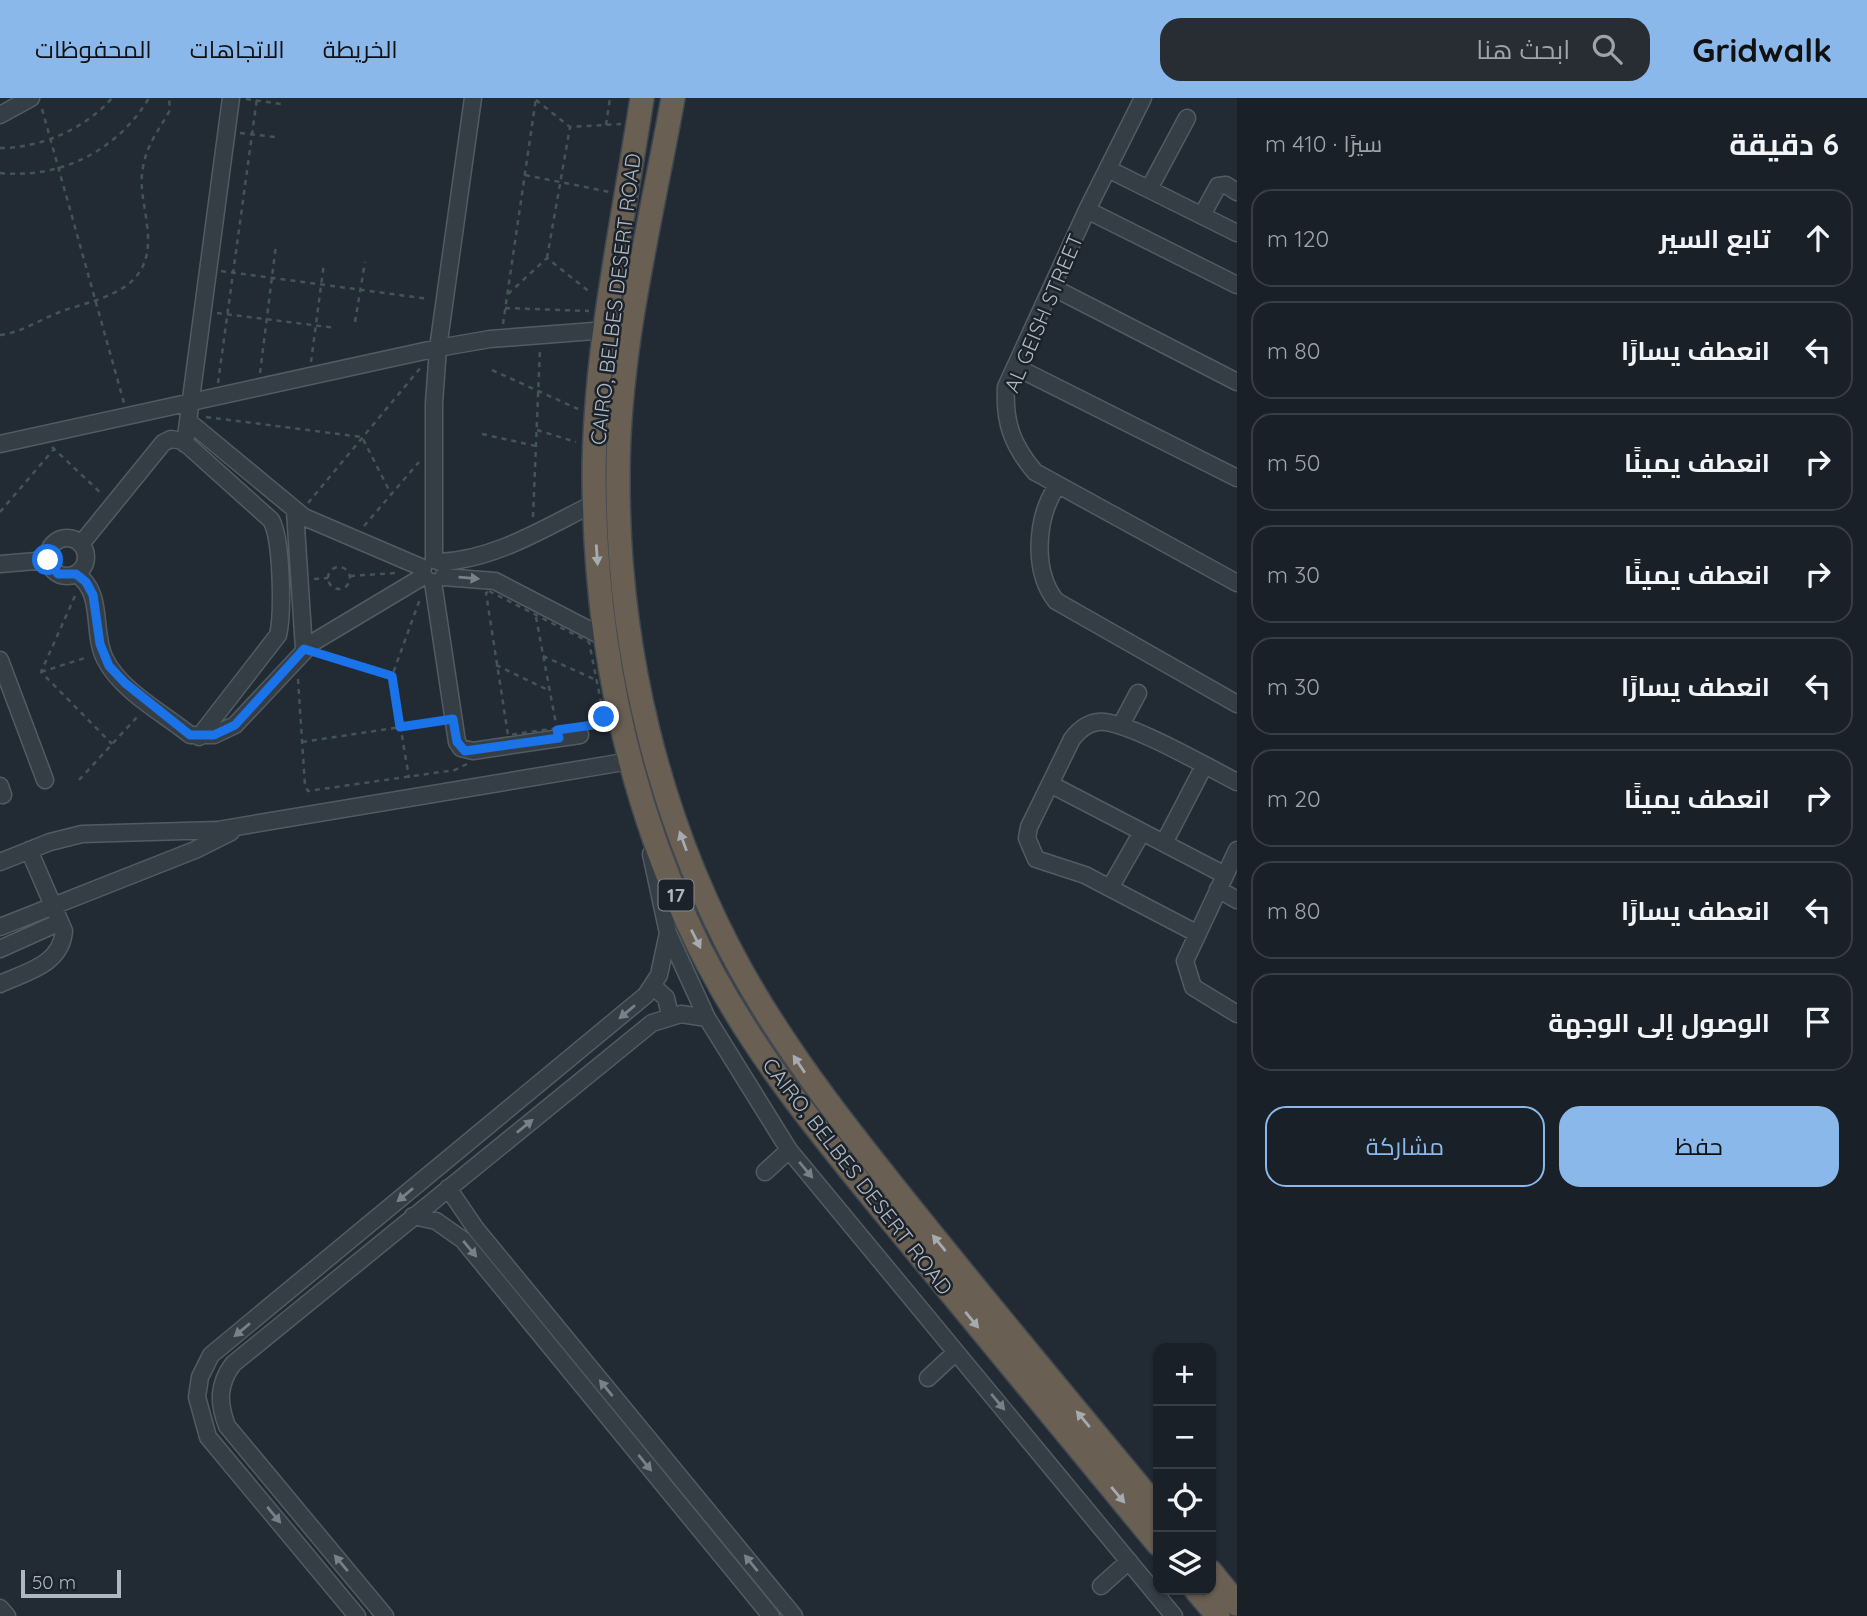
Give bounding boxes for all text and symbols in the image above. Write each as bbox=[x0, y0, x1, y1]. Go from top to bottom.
search box bbox=[1160, 18, 1650, 81]
text: Gridwalk bbox=[1692, 29, 1832, 70]
icon: search bbox=[1588, 30, 1626, 68]
text: ابحث هنا bbox=[1476, 33, 1570, 66]
text: المحفوظات bbox=[35, 34, 152, 64]
text: الاتجاهات bbox=[190, 34, 285, 64]
text: الخريطة bbox=[323, 34, 398, 64]
text: 6 دقيقة bbox=[1729, 125, 1839, 163]
text: سيرًا · 410 m bbox=[1265, 129, 1382, 158]
street label: CAIRO, BELBES DESERT ROAD bbox=[584, 152, 646, 446]
icon: ahead bbox=[1799, 219, 1837, 257]
text: تابع السير bbox=[1659, 222, 1770, 255]
text: 120 m bbox=[1267, 224, 1329, 253]
street label: AL GEISH STREET bbox=[998, 230, 1088, 396]
icon: left bbox=[1799, 331, 1837, 369]
text: انعطف يسارًا bbox=[1621, 334, 1770, 367]
text: 80 m bbox=[1267, 336, 1320, 365]
icon: right bbox=[1799, 443, 1837, 481]
text: انعطف يمينًا bbox=[1624, 446, 1770, 479]
text: 50 m bbox=[1267, 448, 1321, 477]
route start bbox=[32, 544, 63, 575]
one-way arrow bbox=[592, 544, 603, 566]
icon: right bbox=[1799, 555, 1837, 593]
text: انعطف يمينًا bbox=[1624, 558, 1770, 591]
text: 30 m bbox=[1267, 560, 1320, 589]
one-way arrow bbox=[458, 573, 480, 584]
icon: left bbox=[1799, 667, 1837, 705]
text: انعطف يسارًا bbox=[1621, 670, 1770, 703]
text: 30 m bbox=[1267, 672, 1320, 701]
route end bbox=[588, 701, 619, 732]
icon: right bbox=[1799, 779, 1837, 817]
text: انعطف يمينًا bbox=[1624, 782, 1770, 815]
text: 20 m bbox=[1267, 784, 1321, 813]
one-way arrow bbox=[677, 831, 688, 852]
road number: 17 bbox=[658, 880, 694, 910]
icon: left bbox=[1799, 891, 1837, 929]
text: انعطف يسارًا bbox=[1621, 894, 1770, 927]
text: 80 m bbox=[1267, 896, 1320, 925]
one-way arrow bbox=[690, 929, 701, 949]
icon: arrive bbox=[1799, 1003, 1837, 1041]
one-way arrow bbox=[618, 1004, 635, 1019]
text: الوصول إلى الوجهة bbox=[1548, 1006, 1770, 1039]
street label: CAIRO, BELBES DESERT ROAD bbox=[757, 1052, 959, 1300]
one-way arrow bbox=[792, 1055, 806, 1073]
button: مشاركة bbox=[1265, 1106, 1545, 1187]
button: حفظ bbox=[1559, 1106, 1839, 1187]
one-way arrow bbox=[515, 1118, 533, 1133]
one-way arrow bbox=[798, 1162, 813, 1179]
one-way arrow bbox=[396, 1187, 413, 1202]
one-way arrow bbox=[932, 1235, 947, 1252]
one-way arrow bbox=[462, 1240, 478, 1258]
one-way arrow bbox=[965, 1311, 980, 1329]
one-way arrow bbox=[233, 1322, 250, 1337]
map controls bbox=[1153, 1343, 1216, 1595]
button: + bbox=[1153, 1343, 1216, 1406]
one-way arrow bbox=[599, 1379, 614, 1397]
one-way arrow bbox=[990, 1394, 1005, 1411]
button: − bbox=[1153, 1406, 1216, 1469]
one-way arrow bbox=[1076, 1411, 1091, 1428]
one-way arrow bbox=[637, 1454, 652, 1471]
button: locate bbox=[1153, 1469, 1216, 1532]
one-way arrow bbox=[1110, 1486, 1125, 1504]
one-way arrow bbox=[266, 1506, 281, 1524]
button: layers bbox=[1153, 1532, 1216, 1595]
one-way arrow bbox=[334, 1555, 349, 1572]
one-way arrow bbox=[744, 1555, 759, 1572]
scale bar bbox=[21, 1567, 121, 1599]
text: 50 m bbox=[32, 1570, 76, 1594]

